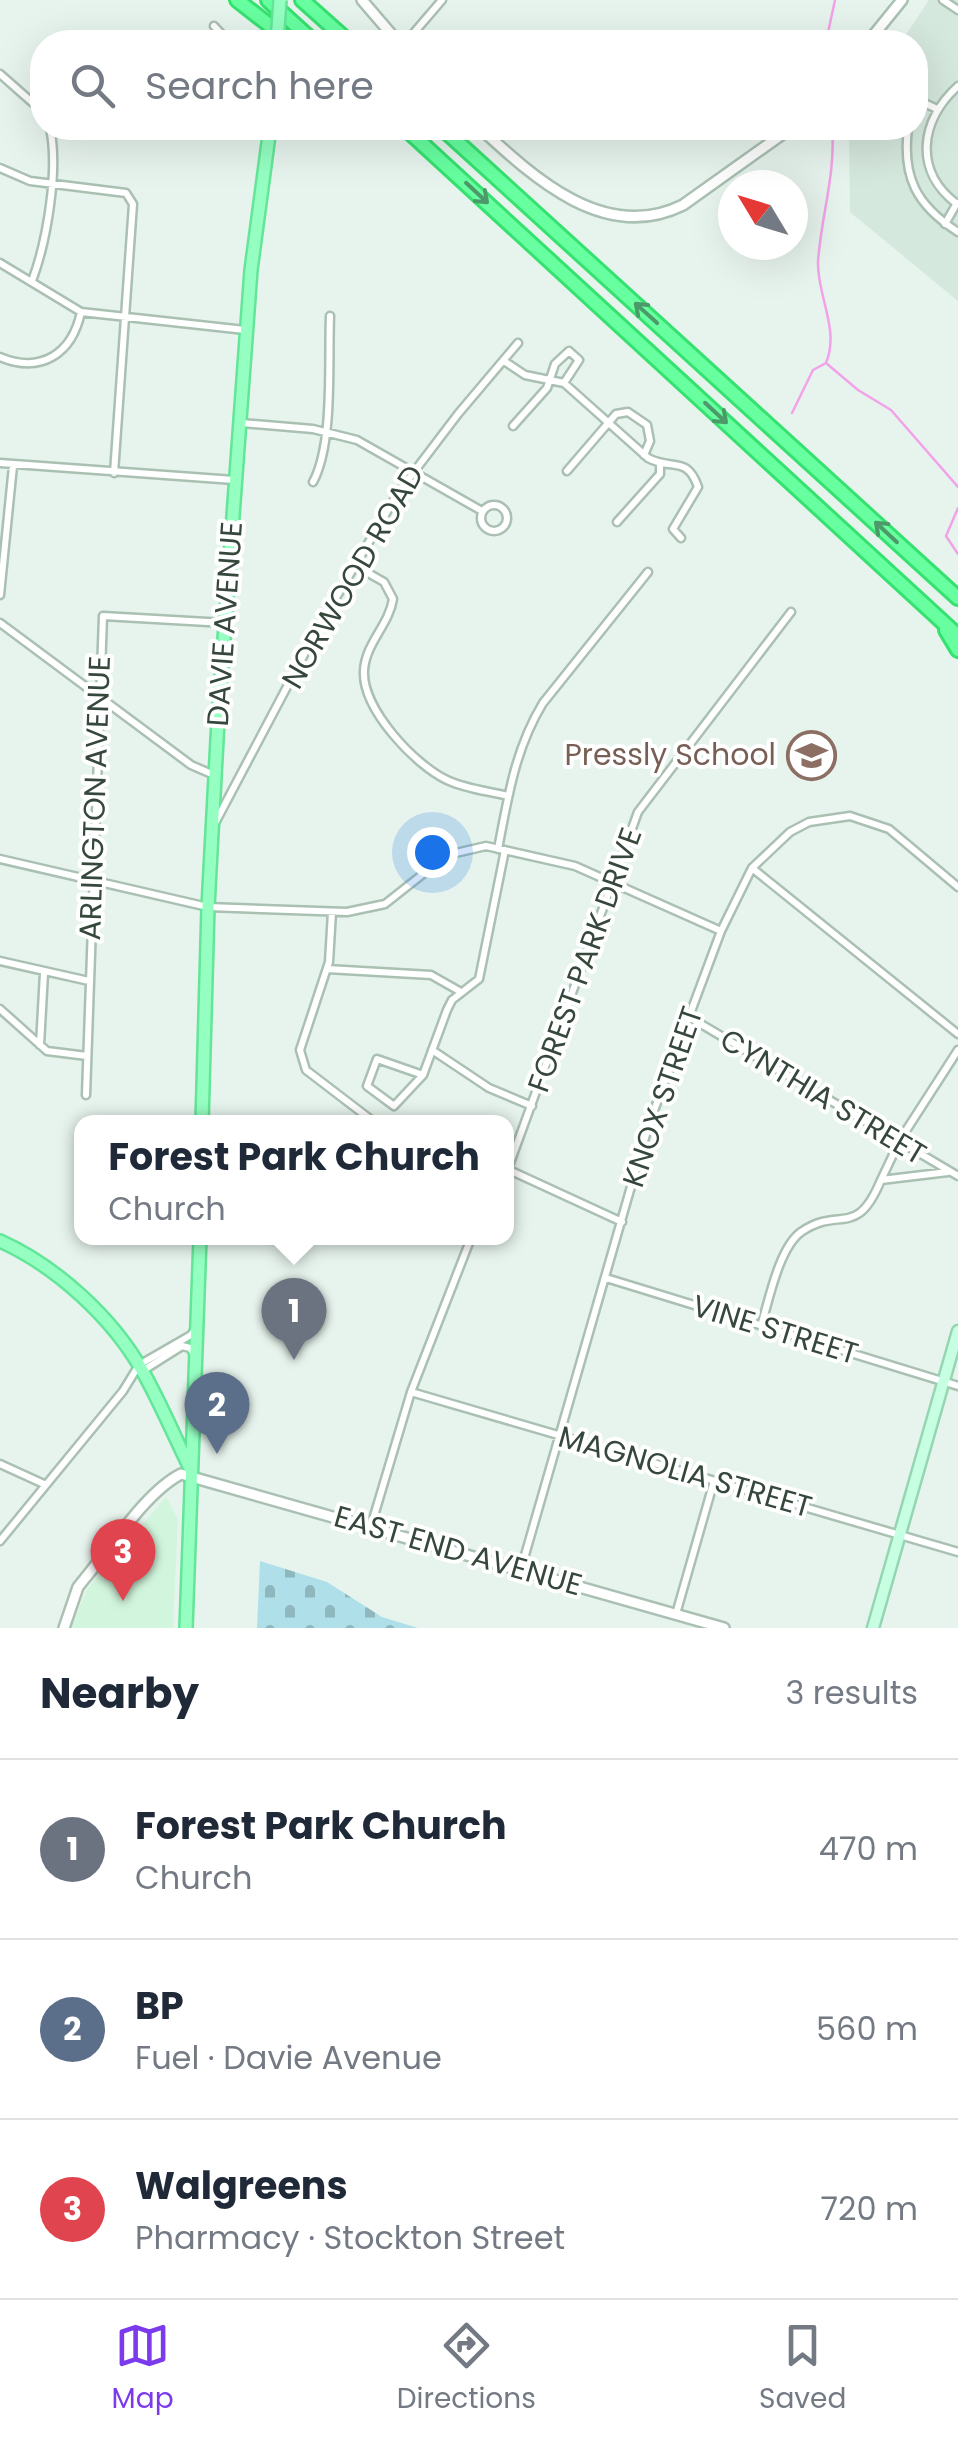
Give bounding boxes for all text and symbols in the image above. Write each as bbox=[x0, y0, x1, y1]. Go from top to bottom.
search box bbox=[30, 30, 928, 140]
icon: search bbox=[65, 58, 120, 113]
text: Search here bbox=[145, 59, 374, 112]
north arrow bbox=[718, 170, 808, 260]
one-way arrow bbox=[464, 182, 489, 205]
one-way arrow bbox=[634, 302, 659, 325]
one-way arrow bbox=[703, 401, 728, 424]
street label: NORWOOD ROAD bbox=[271, 457, 434, 697]
street label: DAVIE AVENUE bbox=[196, 520, 253, 728]
one-way arrow bbox=[874, 520, 899, 543]
street label: ARLINGTON AVENUE bbox=[68, 655, 121, 941]
school or university icon: Pressly School bbox=[785, 729, 837, 781]
place label: Pressly School bbox=[564, 733, 776, 776]
street label: FOREST PARK DRIVE bbox=[517, 822, 652, 1098]
your location bbox=[407, 827, 458, 878]
street label: KNOX STREET bbox=[612, 1001, 714, 1193]
street label: CYNTHIA STREET bbox=[712, 1018, 934, 1175]
popup bbox=[74, 1115, 514, 1245]
text: Forest Park Church bbox=[108, 1130, 480, 1183]
text: Church bbox=[108, 1186, 226, 1231]
pin: 1 bbox=[262, 1278, 326, 1360]
street label: VINE STREET bbox=[687, 1284, 863, 1375]
pin: 2 bbox=[184, 1372, 250, 1454]
street label: MAGNOLIA STREET bbox=[553, 1415, 817, 1528]
street label: EAST END AVENUE bbox=[329, 1495, 587, 1606]
pin: 3 bbox=[90, 1518, 156, 1601]
text: Nearby bbox=[40, 1664, 199, 1723]
text: 3 results bbox=[785, 1670, 918, 1715]
text: Forest Park Church bbox=[135, 1799, 507, 1852]
text: 1 bbox=[66, 1826, 79, 1871]
text: 470 m bbox=[819, 1826, 918, 1871]
text: Church bbox=[135, 1855, 253, 1900]
text: BP bbox=[135, 1979, 184, 2032]
text: 2 bbox=[63, 2006, 82, 2051]
text: 560 m bbox=[816, 2006, 918, 2051]
text: Fuel · Davie Avenue bbox=[135, 2035, 442, 2080]
text: Walgreens bbox=[135, 2159, 348, 2212]
text: 3 bbox=[63, 2186, 82, 2231]
text: 720 m bbox=[821, 2186, 918, 2231]
text: Pharmacy · Stockton Street bbox=[135, 2215, 565, 2260]
tab: Map bbox=[112, 2318, 174, 2420]
tab: Directions bbox=[397, 2318, 536, 2420]
tab: Saved bbox=[759, 2318, 846, 2420]

